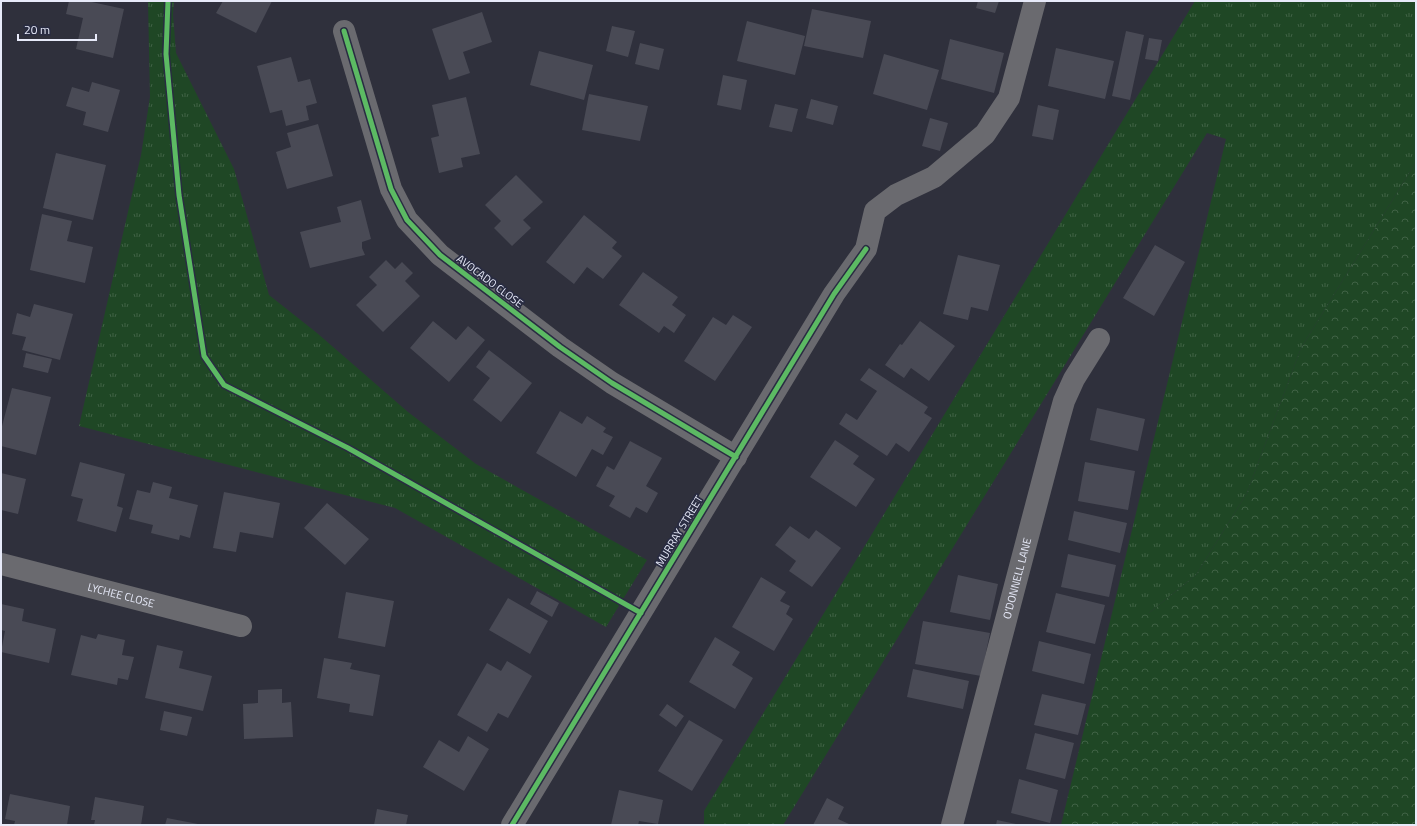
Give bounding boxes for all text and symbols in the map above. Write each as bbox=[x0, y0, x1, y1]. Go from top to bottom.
scale bar bbox=[18, 16, 96, 42]
text: 20 m bbox=[24, 20, 50, 39]
street label: AVOCADO CLOSE bbox=[453, 251, 527, 311]
street label: MURRAY STREET bbox=[651, 492, 707, 570]
street label: O'DONNELL LANE bbox=[999, 536, 1035, 621]
street label: LYCHEE CLOSE bbox=[86, 579, 156, 611]

